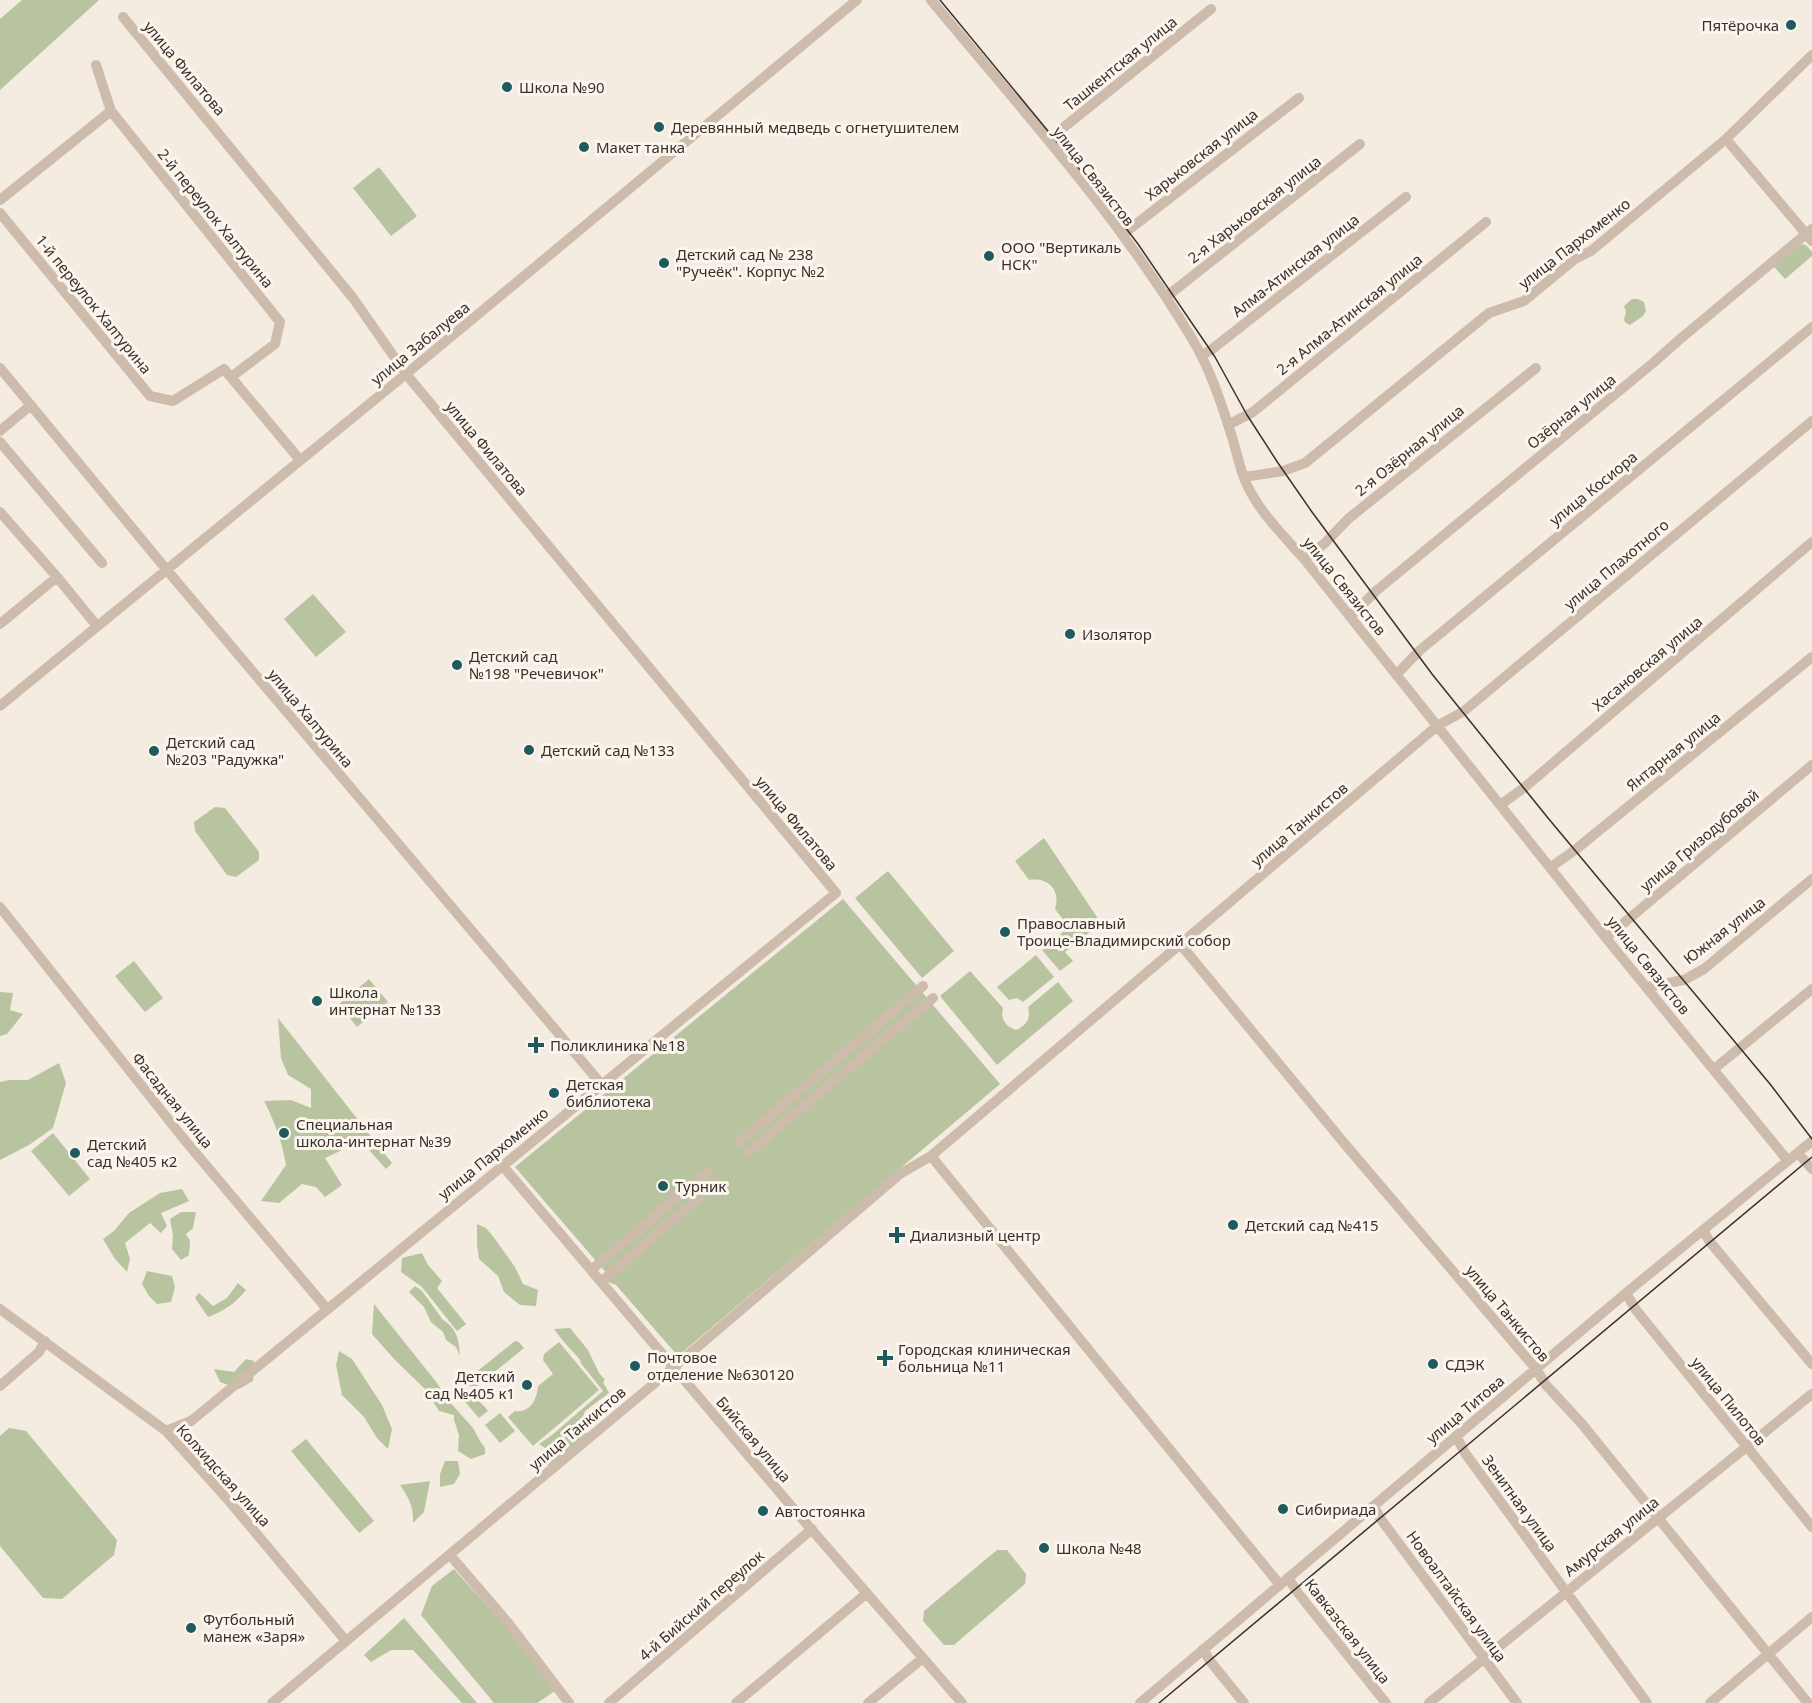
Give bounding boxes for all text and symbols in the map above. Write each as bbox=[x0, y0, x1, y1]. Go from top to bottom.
street label: Ташкентская улица bbox=[1059, 11, 1181, 115]
place label: Пятёрочка bbox=[1702, 15, 1779, 35]
street label: улица Филатова bbox=[140, 17, 230, 119]
marker: Пятёрочка bbox=[1784, 18, 1798, 32]
place label: Школа №90 bbox=[519, 77, 605, 97]
marker: Школа №90 bbox=[500, 80, 514, 94]
street label: Харьковская улица bbox=[1141, 104, 1261, 204]
place label: Деревянный медведь с огнетушителем bbox=[671, 117, 959, 137]
marker: Деревянный медведь с огнетушителем bbox=[652, 120, 666, 134]
street label: улица Связистов bbox=[1049, 122, 1139, 230]
place label: Макет танка bbox=[596, 137, 685, 157]
marker: Макет танка bbox=[577, 140, 591, 154]
street label: 2-й переулок Халтурина bbox=[154, 144, 278, 292]
street label: 2-я Харьковская улица bbox=[1183, 151, 1325, 267]
street label: улица Пархоменко bbox=[1514, 193, 1634, 293]
street label: Алма-Атинская улица bbox=[1227, 209, 1363, 321]
street label: 1-й переулок Халтурина bbox=[32, 230, 156, 378]
place label: ООО "Вертикаль НСК" bbox=[1001, 237, 1122, 274]
place label: Детский сад № 238 "Ручеёк". Корпус №2 bbox=[676, 244, 825, 281]
marker: ООО "Вертикаль НСК" bbox=[982, 249, 996, 263]
street label: 2-я Алма-Атинская улица bbox=[1272, 249, 1426, 379]
marker: Детский сад № 238 "Ручеёк". Корпус №2 bbox=[657, 256, 671, 270]
street label: улица Забалуева bbox=[366, 297, 474, 389]
street label: Озёрная улица bbox=[1522, 369, 1620, 453]
street label: улица Филатова bbox=[442, 397, 532, 499]
street label: 2-я Озёрная улица bbox=[1350, 400, 1468, 500]
street label: улица Косиора bbox=[1545, 446, 1641, 530]
street label: улица Плахотного bbox=[1559, 514, 1673, 614]
street label: улица Связистов bbox=[1299, 533, 1391, 639]
street label: Хасановская улица bbox=[1588, 611, 1706, 715]
place label: Изолятор bbox=[1082, 624, 1152, 644]
marker: Изолятор bbox=[1063, 627, 1077, 641]
place label: Детский сад №198 "Речевичок" bbox=[469, 646, 604, 683]
marker: Детский сад №198 "Речевичок" bbox=[450, 658, 464, 672]
street label: улица Халтурина bbox=[264, 665, 358, 771]
street label: Янтарная улица bbox=[1622, 707, 1724, 795]
place label: Детский сад №203 "Радужка" bbox=[166, 732, 284, 769]
place label: Детский сад №133 bbox=[541, 740, 675, 760]
marker: Детский сад №133 bbox=[522, 743, 536, 757]
marker: Детский сад №203 "Радужка" bbox=[147, 744, 161, 758]
street label: улица Филатова bbox=[752, 772, 842, 874]
street label: улица Танкистов bbox=[1246, 778, 1352, 870]
street label: улица Гризодубовой bbox=[1635, 784, 1763, 896]
street label: Южная улица bbox=[1679, 892, 1769, 968]
street label: улица Связистов bbox=[1603, 912, 1695, 1018]
place label: Православный Троице-Владимирский собор bbox=[1017, 913, 1231, 950]
marker: Православный Троице-Владимирский собор bbox=[998, 925, 1012, 939]
place label: Школа интернат №133 bbox=[329, 982, 441, 1019]
marker: Школа интернат №133 bbox=[310, 994, 324, 1008]
place label: Поликлиника №18 bbox=[550, 1035, 685, 1055]
marker: Поликлиника №18 bbox=[527, 1036, 545, 1054]
street label: Фасадная улица bbox=[128, 1048, 218, 1152]
place label: Детская библиотека bbox=[566, 1074, 651, 1111]
marker: Детская библиотека bbox=[547, 1086, 561, 1100]
street label: улица Пархоменко bbox=[434, 1102, 552, 1204]
place label: Специальная школа-интернат №39 bbox=[296, 1114, 451, 1151]
marker: Специальная школа-интернат №39 bbox=[277, 1126, 291, 1140]
place label: Детский сад №405 к2 bbox=[87, 1134, 177, 1171]
marker: Детский сад №405 к2 bbox=[68, 1146, 82, 1160]
place label: Турник bbox=[675, 1176, 726, 1196]
marker: Турник bbox=[656, 1179, 670, 1193]
place label: Детский сад №415 bbox=[1245, 1215, 1379, 1235]
marker: Детский сад №415 bbox=[1226, 1218, 1240, 1232]
place label: Диализный центр bbox=[910, 1225, 1041, 1245]
marker: Диализный центр bbox=[888, 1226, 906, 1244]
street label: улица Танкистов bbox=[1462, 1260, 1554, 1366]
place label: Городская клиническая больница №11 bbox=[898, 1339, 1071, 1376]
place label: Почтовое отделение №630120 bbox=[647, 1347, 794, 1384]
marker: Городская клиническая больница №11 bbox=[876, 1349, 894, 1367]
street label: улица Пилотов bbox=[1687, 1353, 1771, 1449]
place label: СДЭК bbox=[1445, 1354, 1485, 1374]
marker: СДЭК bbox=[1426, 1357, 1440, 1371]
marker: Почтовое отделение №630120 bbox=[628, 1359, 642, 1373]
place label: Детский сад №405 к1 bbox=[425, 1366, 515, 1403]
street label: улица Титова bbox=[1422, 1370, 1508, 1448]
marker: Детский сад №405 к1 bbox=[520, 1378, 534, 1392]
street label: улица Танкистов bbox=[524, 1382, 630, 1474]
street label: Бийская улица bbox=[712, 1392, 796, 1486]
street label: Колхидская улица bbox=[173, 1419, 275, 1531]
street label: Зенитная улица bbox=[1478, 1451, 1562, 1555]
street label: Амурская улица bbox=[1560, 1492, 1662, 1580]
place label: Сибириада bbox=[1295, 1499, 1376, 1519]
place label: Автостоянка bbox=[775, 1501, 865, 1521]
marker: Сибириада bbox=[1276, 1502, 1290, 1516]
marker: Автостоянка bbox=[756, 1504, 770, 1518]
street label: Новоалтайская улица bbox=[1403, 1526, 1511, 1666]
place label: Школа №48 bbox=[1056, 1538, 1142, 1558]
marker: Школа №48 bbox=[1037, 1541, 1051, 1555]
street label: 4-й Бийский переулок bbox=[634, 1545, 768, 1665]
street label: Кавказская улица bbox=[1301, 1574, 1395, 1688]
place label: Футбольный манеж «Заря» bbox=[203, 1609, 306, 1646]
marker: Футбольный манеж «Заря» bbox=[184, 1621, 198, 1635]

